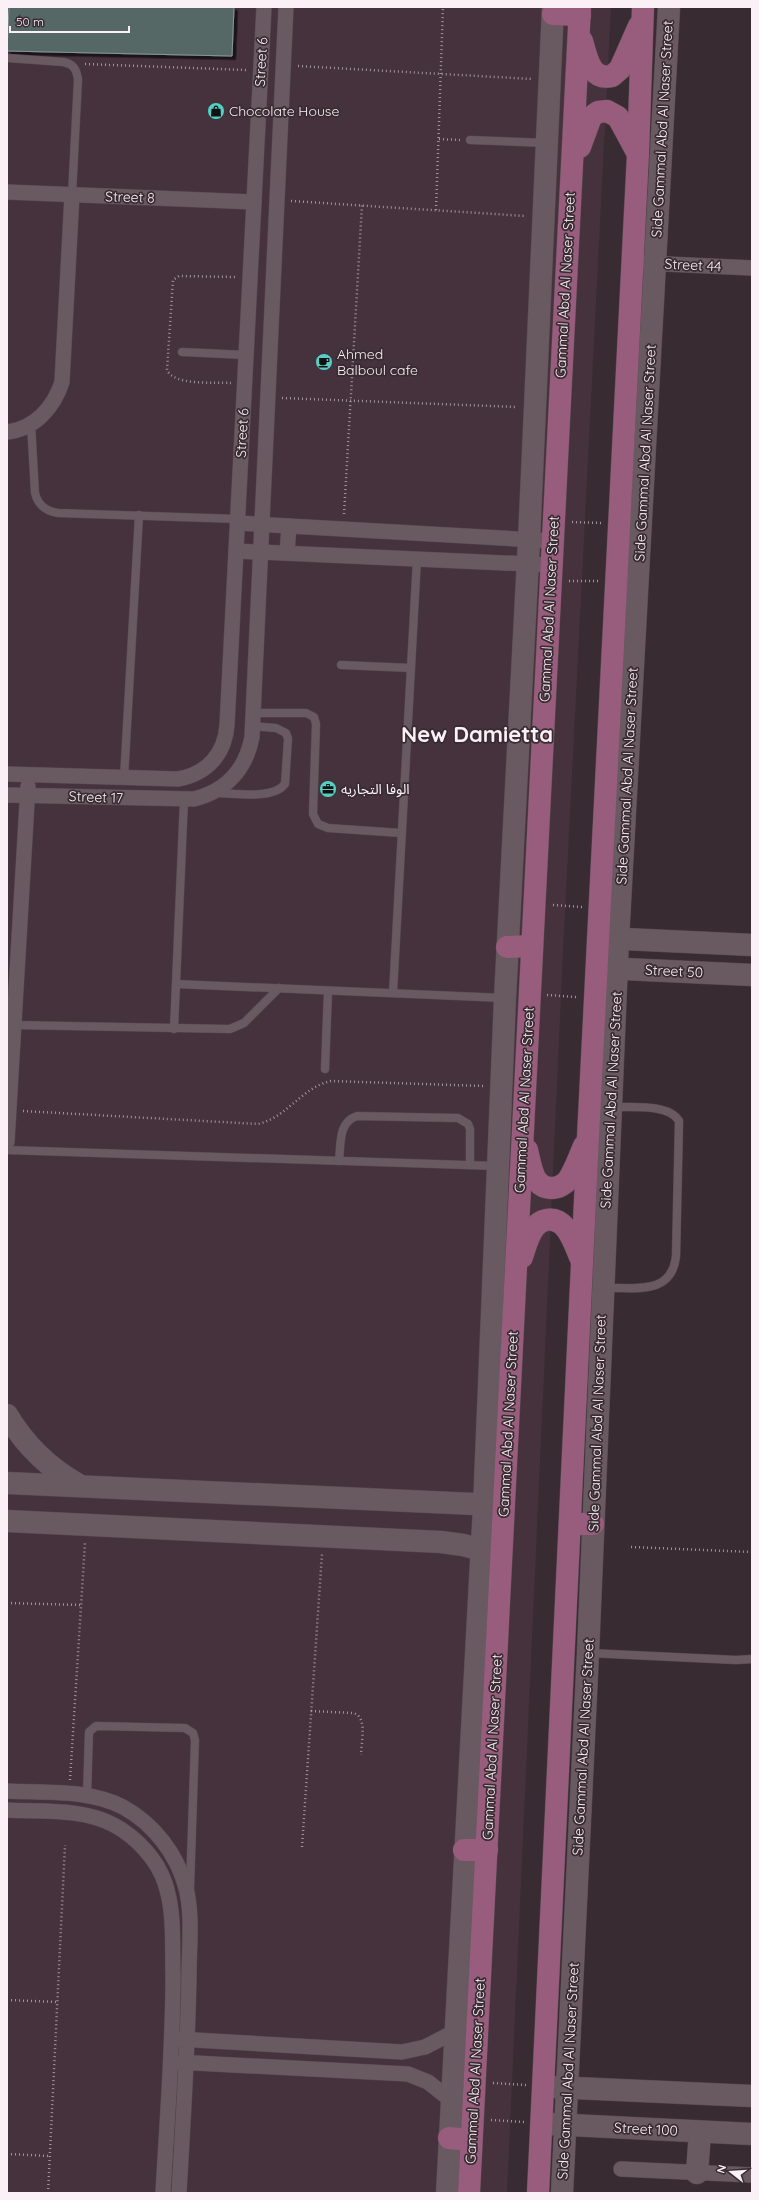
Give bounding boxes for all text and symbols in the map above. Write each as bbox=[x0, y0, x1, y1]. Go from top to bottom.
scale bar bbox=[10, 8, 129, 34]
text: 50 m bbox=[16, 14, 44, 29]
street label: Side Gammal Abd Al Naser Street bbox=[647, 20, 677, 238]
street label: Street 6 bbox=[251, 36, 271, 87]
shop icon: Chocolate House bbox=[206, 101, 226, 121]
place label: Chocolate House bbox=[229, 102, 339, 120]
street label: Street 8 bbox=[105, 187, 155, 207]
street label: Gammal Abd Al Naser Street bbox=[551, 191, 579, 378]
street label: Street 44 bbox=[664, 255, 722, 275]
street label: Side Gammal Abd Al Naser Street bbox=[630, 344, 660, 562]
place label: Ahmed Balboul cafe bbox=[337, 345, 418, 379]
cafe icon: Ahmed Balboul cafe bbox=[314, 352, 334, 372]
street label: Street 6 bbox=[232, 407, 252, 458]
street label: Gammal Abd Al Naser Street bbox=[535, 515, 563, 702]
street label: Side Gammal Abd Al Naser Street bbox=[612, 667, 642, 885]
district label: New Damietta bbox=[401, 720, 553, 748]
office icon: الوفا التجاريه bbox=[318, 779, 338, 799]
place label: الوفا التجاريه bbox=[341, 780, 410, 798]
street label: Street 17 bbox=[68, 787, 124, 807]
street label: Street 50 bbox=[645, 960, 703, 982]
street label: Side Gammal Abd Al Naser Street bbox=[596, 991, 626, 1209]
street label: Gammal Abd Al Naser Street bbox=[510, 1006, 538, 1193]
street label: Side Gammal Abd Al Naser Street bbox=[584, 1314, 610, 1532]
street label: Gammal Abd Al Naser Street bbox=[494, 1330, 522, 1517]
street label: Side Gammal Abd Al Naser Street bbox=[568, 1638, 598, 1856]
street label: Gammal Abd Al Naser Street bbox=[478, 1653, 506, 1840]
street label: Side Gammal Abd Al Naser Street bbox=[553, 1962, 583, 2180]
street label: Gammal Abd Al Naser Street bbox=[461, 1977, 489, 2164]
street label: Street 100 bbox=[614, 2118, 678, 2140]
north arrow bbox=[711, 2152, 751, 2192]
text: N bbox=[714, 2163, 729, 2175]

